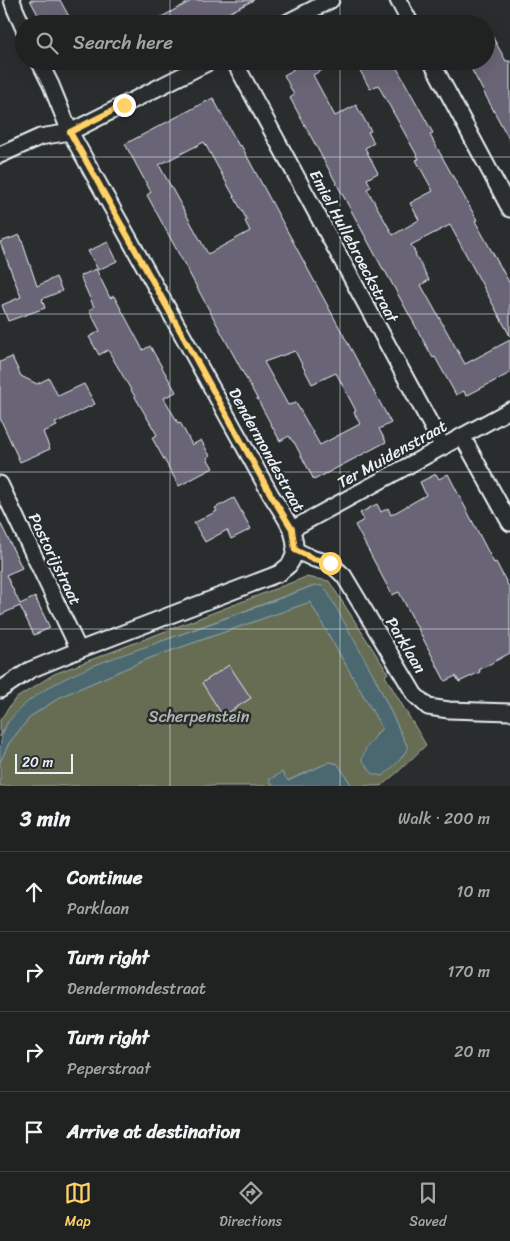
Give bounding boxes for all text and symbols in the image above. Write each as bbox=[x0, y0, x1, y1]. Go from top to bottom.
search box bbox=[15, 15, 495, 70]
text: Search here bbox=[73, 26, 173, 59]
icon: search bbox=[33, 29, 61, 57]
route end bbox=[113, 94, 136, 117]
street label: Emiel Hullebroeckstraat bbox=[301, 164, 407, 328]
street label: Dendermondestraat bbox=[221, 382, 313, 518]
street label: Ter Muidenstraat bbox=[331, 412, 453, 496]
street label: Pastorijstraat bbox=[20, 508, 90, 610]
route start bbox=[319, 552, 342, 575]
street label: Parklaan bbox=[378, 611, 435, 679]
park label: Scherpenstein bbox=[149, 702, 250, 731]
text: 20 m bbox=[22, 750, 53, 775]
scale bar bbox=[15, 751, 72, 774]
text: 3 min bbox=[20, 800, 70, 838]
text: Walk · 200 m bbox=[398, 804, 490, 833]
text: Continue bbox=[67, 861, 143, 894]
text: 10 m bbox=[457, 877, 490, 906]
icon: ahead bbox=[20, 878, 48, 906]
text: Parklaan bbox=[67, 894, 129, 923]
text: Turn right bbox=[67, 941, 149, 974]
text: 170 m bbox=[447, 957, 490, 986]
icon: right bbox=[20, 958, 48, 986]
text: Dendermondestraat bbox=[67, 974, 206, 1003]
text: Turn right bbox=[67, 1021, 149, 1054]
text: 20 m bbox=[454, 1037, 490, 1066]
icon: right bbox=[20, 1038, 48, 1066]
text: Peperstraat bbox=[67, 1054, 151, 1083]
text: Arrive at destination bbox=[67, 1115, 240, 1148]
icon: arrive bbox=[20, 1118, 48, 1146]
tab: Map bbox=[64, 1179, 92, 1234]
tab: Directions bbox=[219, 1179, 282, 1234]
tab: Saved bbox=[409, 1179, 446, 1234]

